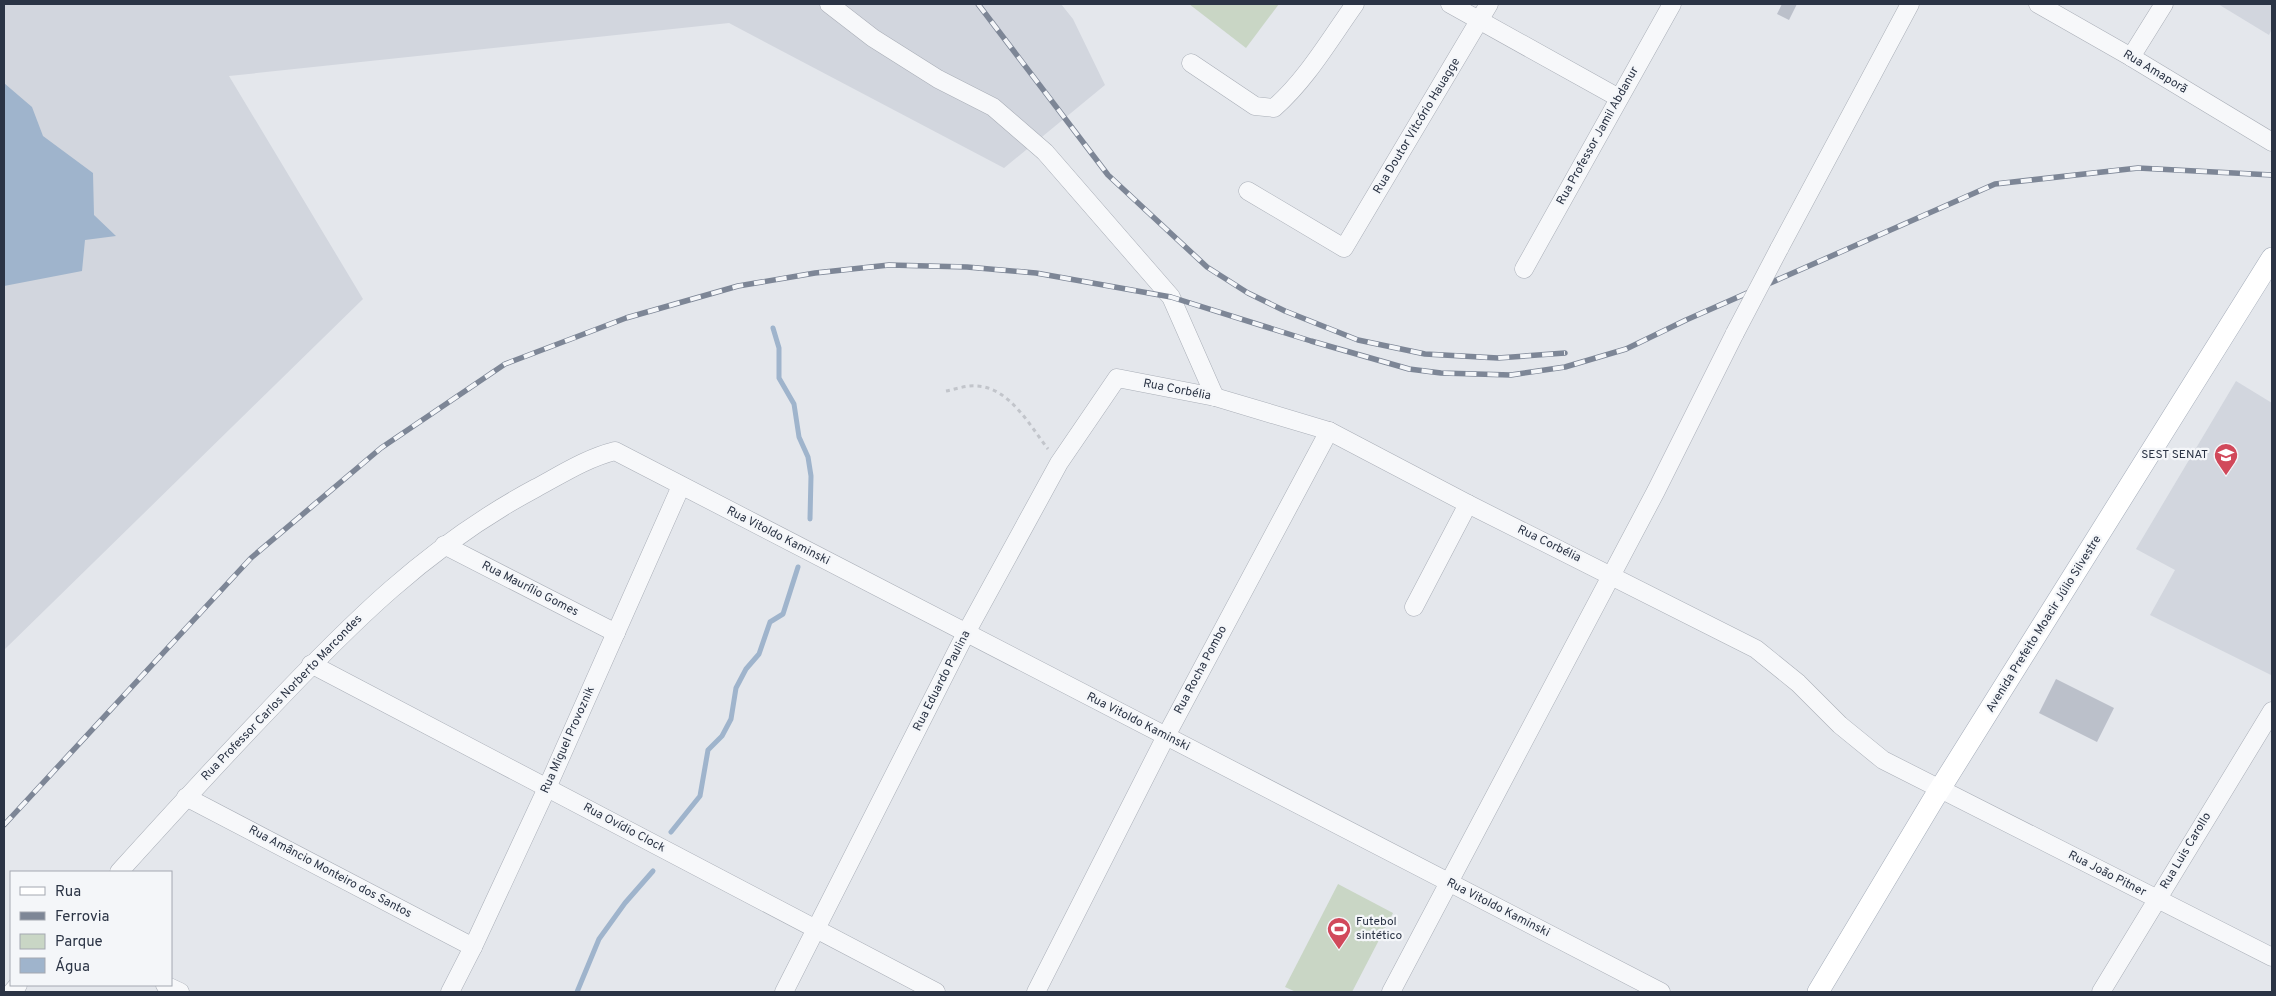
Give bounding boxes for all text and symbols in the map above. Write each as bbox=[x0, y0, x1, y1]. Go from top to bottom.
street label: Rua Amaporã bbox=[2120, 46, 2190, 98]
street label: Rua Doutor Vitcório Hauagge bbox=[1370, 55, 1464, 197]
street label: Rua Professor Jamil Abdanur bbox=[1553, 64, 1643, 208]
street label: Rua Corbélia bbox=[1142, 376, 1212, 404]
school or university icon: SEST SENAT bbox=[2213, 442, 2239, 476]
place label: SEST SENAT bbox=[2141, 447, 2208, 463]
street label: Rua Vitoldo Kaminski bbox=[724, 503, 832, 569]
street label: Rua Corbélia bbox=[1515, 522, 1583, 566]
street label: Avenida Prefeito Moacir Júlio Silvestre bbox=[1983, 532, 2105, 716]
street label: Rua Maurílio Gomes bbox=[479, 558, 581, 620]
street label: Rua Professor Carlos Norberto Marcondes bbox=[198, 611, 366, 785]
street label: Rua Rocha Pombo bbox=[1171, 623, 1231, 717]
street label: Rua Eduardo Paulina bbox=[910, 628, 974, 734]
street label: Rua Miguel Provoznik bbox=[537, 684, 599, 796]
street label: Rua Vitoldo Kaminski bbox=[1084, 689, 1192, 755]
street label: Rua Ovídio Clock bbox=[580, 800, 668, 856]
street label: Rua Luis Carollo bbox=[2157, 809, 2215, 892]
street label: Rua Amâncio Monteiro dos Santos bbox=[246, 822, 414, 922]
street label: Rua João Pitner bbox=[2065, 847, 2149, 901]
legend bbox=[10, 871, 172, 986]
street label: Rua Vitoldo Kaminski bbox=[1444, 875, 1552, 941]
text: Rua bbox=[55, 883, 81, 902]
text: Ferrovia bbox=[55, 908, 109, 927]
place label: Futebol sintético bbox=[1356, 914, 1403, 944]
sports icon: Futebol sintético bbox=[1326, 916, 1352, 950]
text: Parque bbox=[55, 933, 103, 952]
text: Água bbox=[55, 957, 90, 977]

